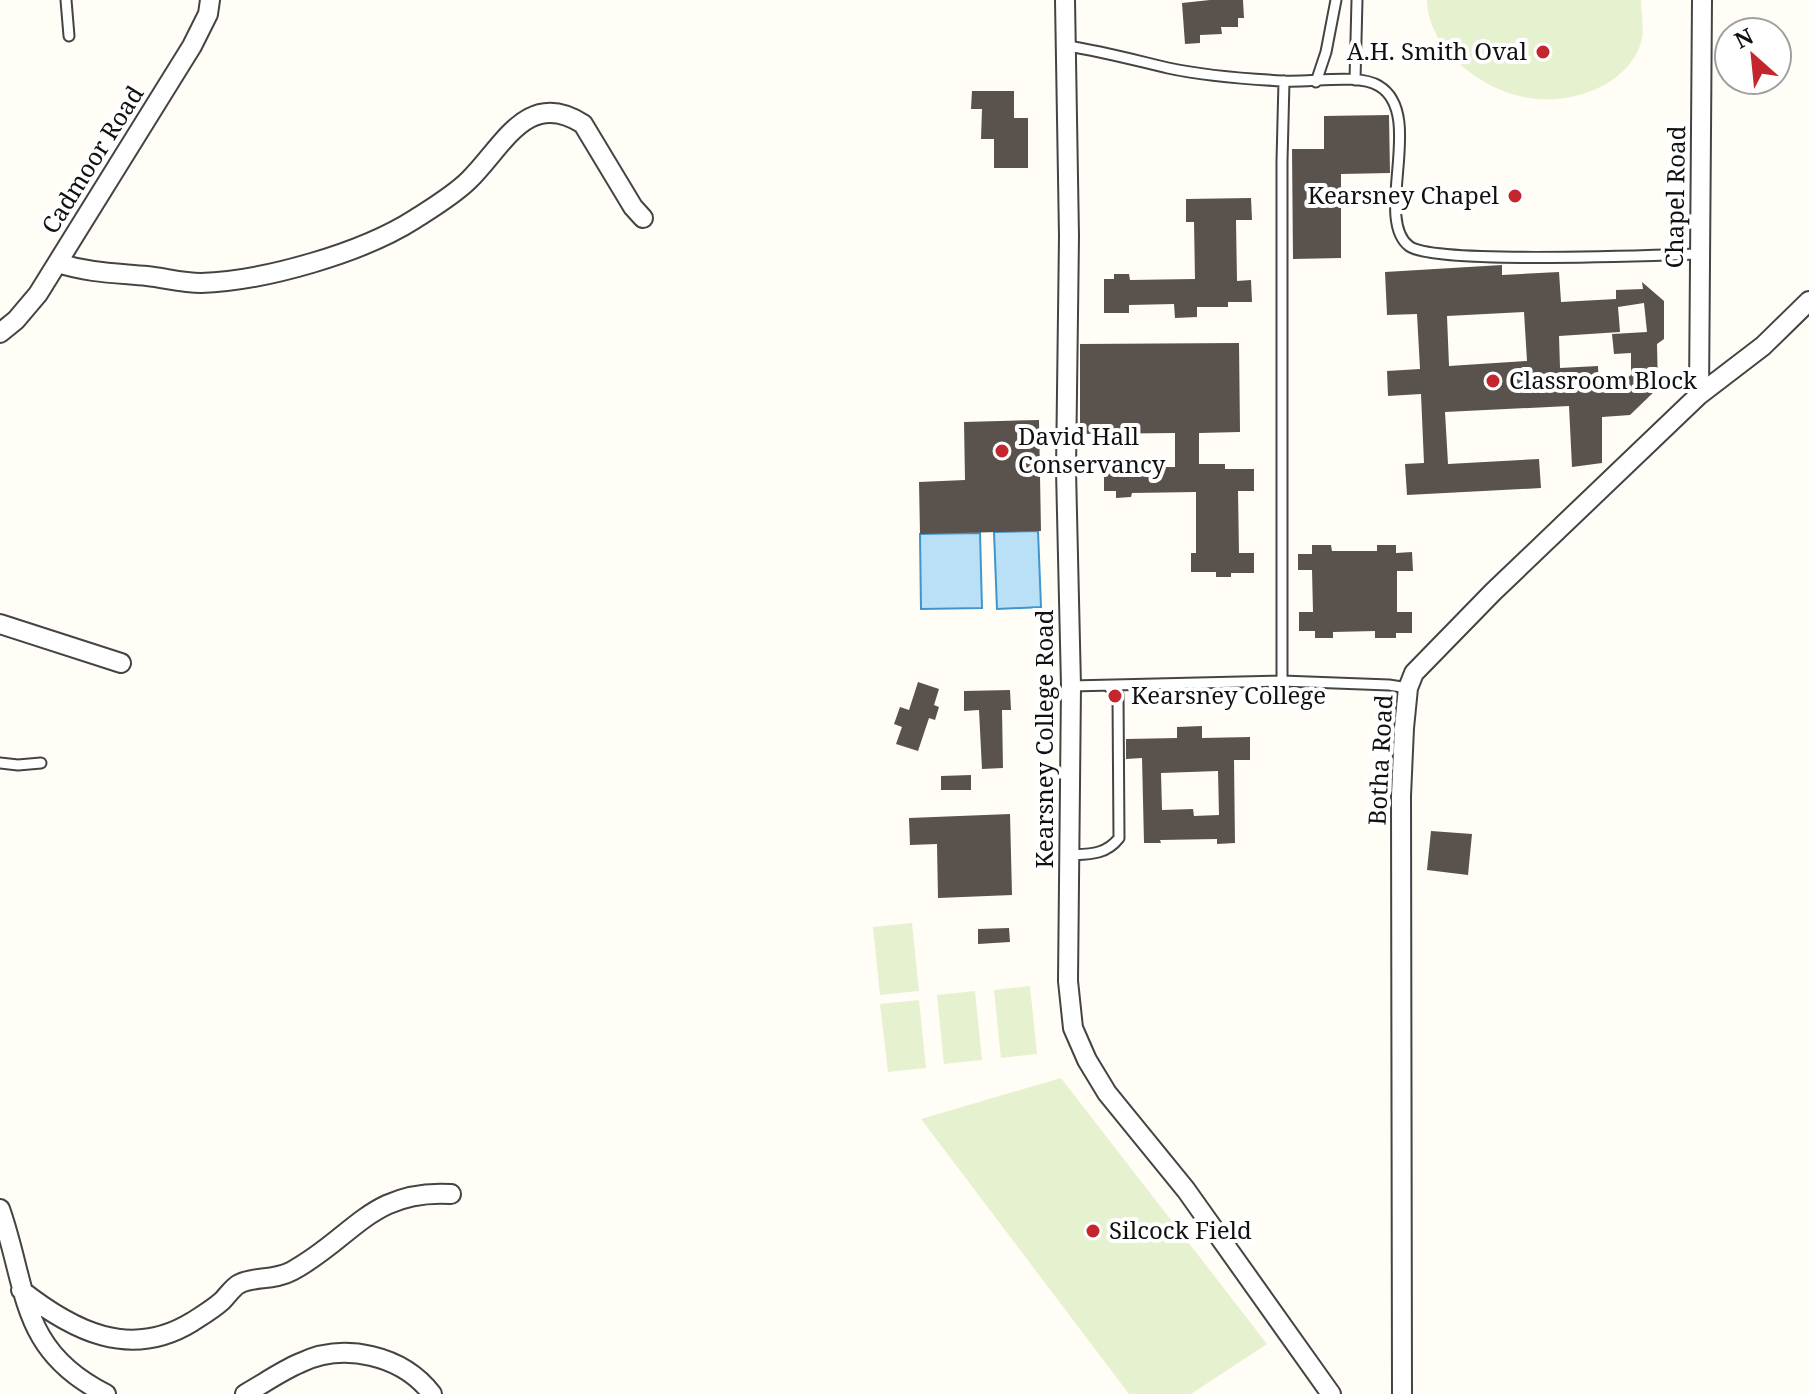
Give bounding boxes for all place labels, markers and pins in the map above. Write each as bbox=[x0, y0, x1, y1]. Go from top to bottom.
place label: A.H. Smith Oval bbox=[1347, 34, 1528, 67]
marker: A.H. Smith Oval bbox=[1534, 43, 1552, 61]
place label: Kearsney Chapel bbox=[1308, 178, 1500, 211]
marker: Kearsney Chapel bbox=[1506, 187, 1524, 205]
place label: Classroom Block bbox=[1509, 363, 1698, 396]
marker: Classroom Block bbox=[1484, 372, 1502, 390]
place label: David Hall Conservancy bbox=[1018, 419, 1166, 480]
marker: David Hall Conservancy bbox=[993, 442, 1011, 460]
place label: Kearsney College bbox=[1131, 678, 1326, 711]
marker: Kearsney College bbox=[1106, 687, 1124, 705]
place label: Silcock Field bbox=[1109, 1213, 1252, 1246]
marker: Silcock Field bbox=[1084, 1222, 1102, 1240]

